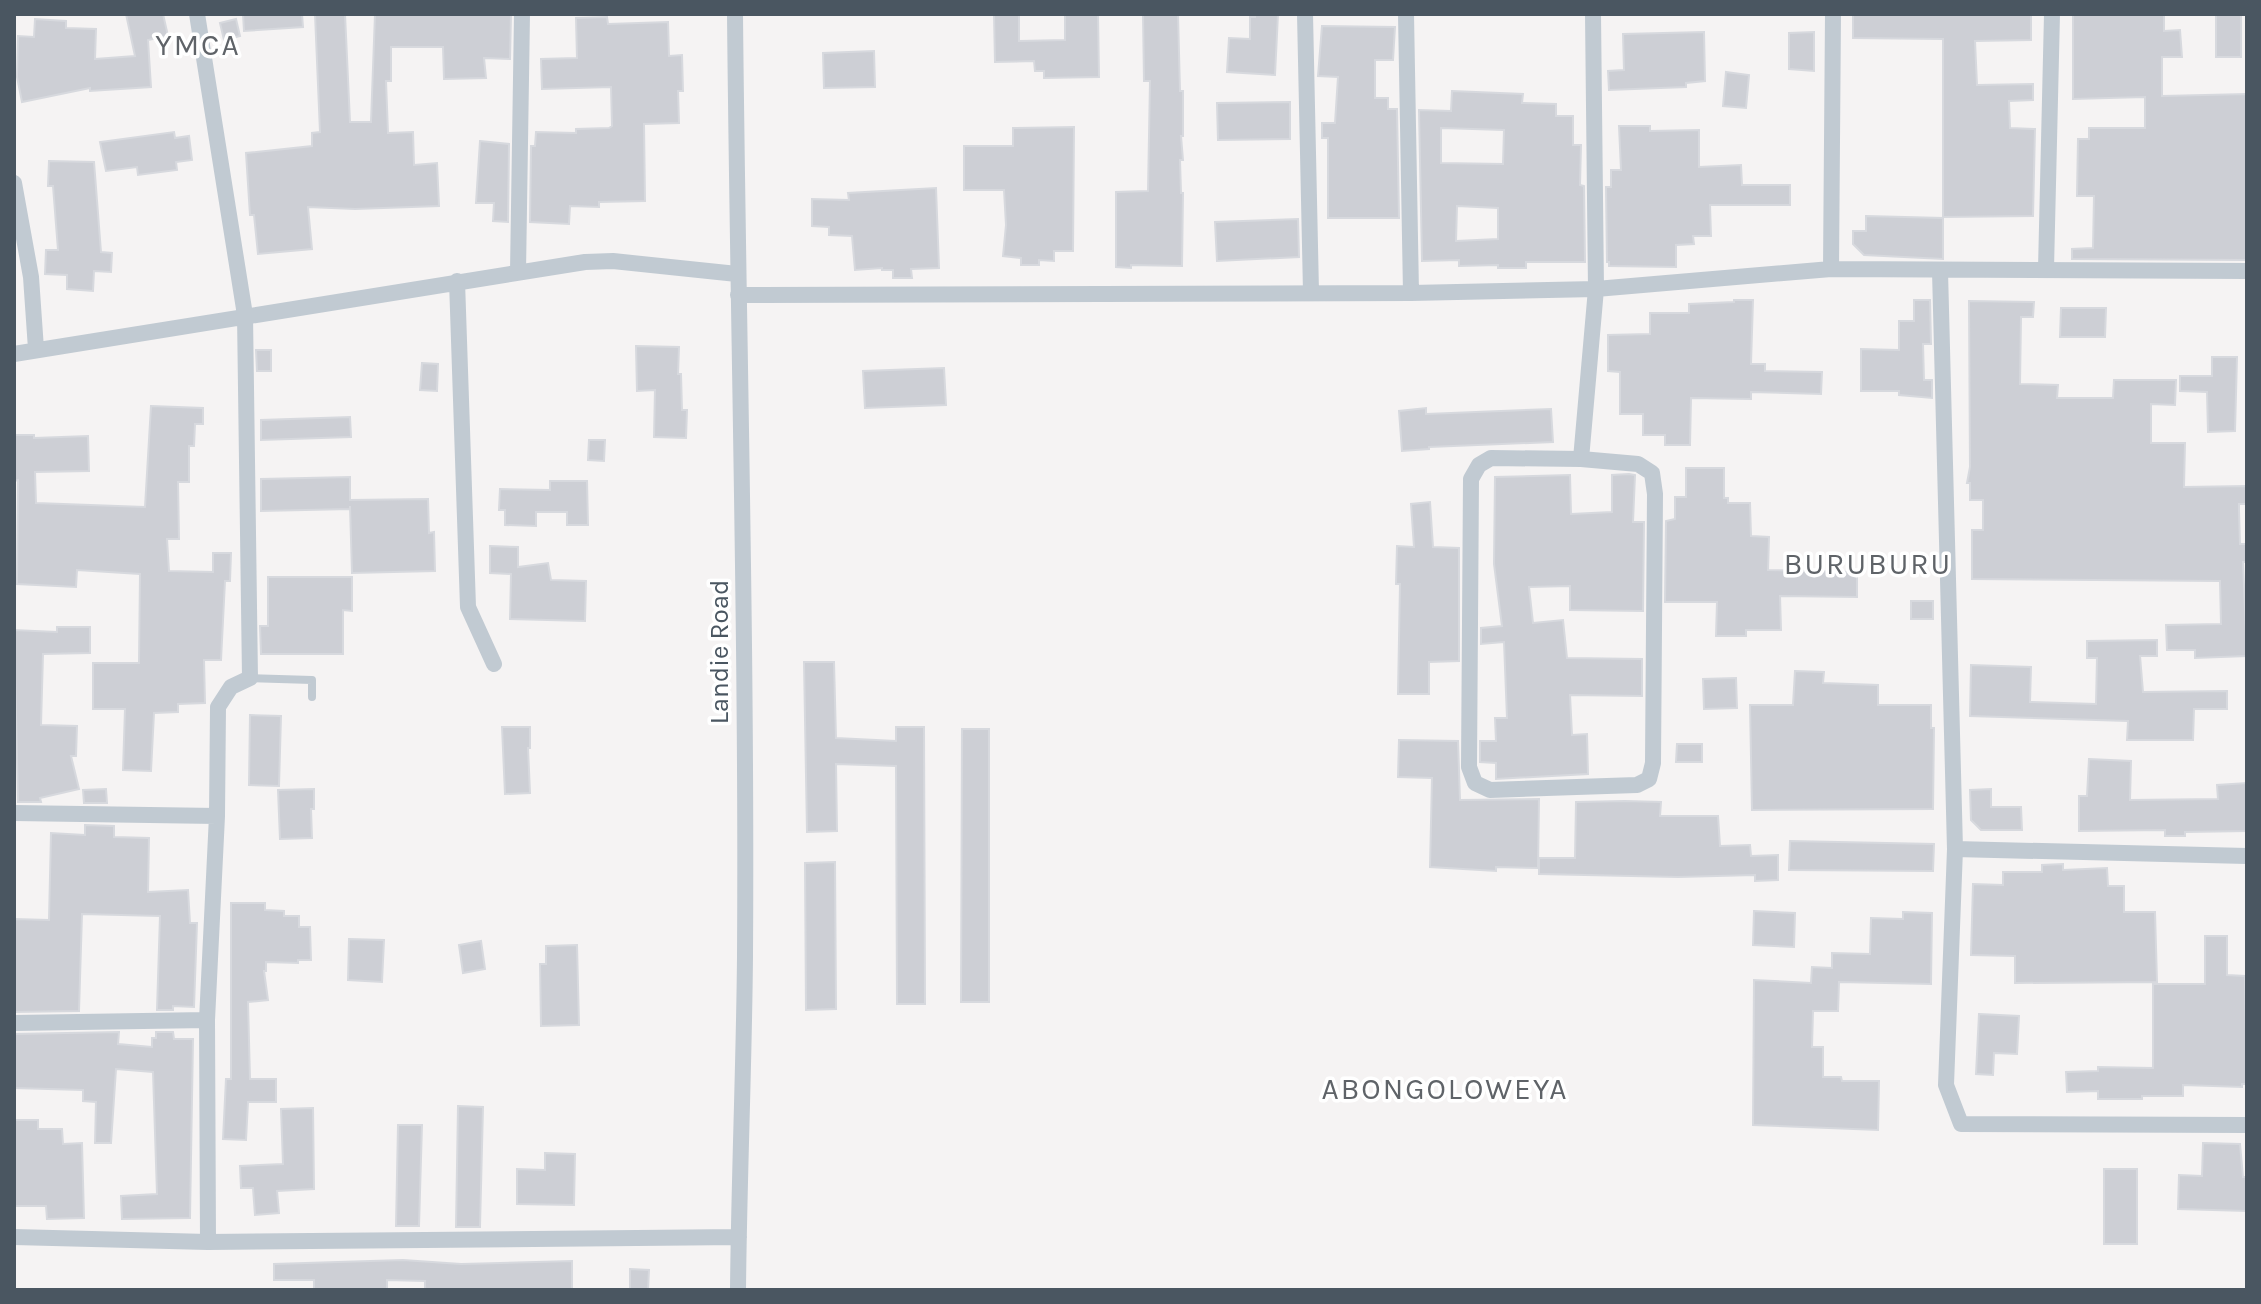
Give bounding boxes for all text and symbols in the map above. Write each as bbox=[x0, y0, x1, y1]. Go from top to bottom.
district label: YMCA bbox=[155, 27, 241, 63]
district label: BURUBURU bbox=[1784, 546, 1952, 582]
street label: Landie Road bbox=[704, 580, 735, 724]
district label: ABONGOLOWEYA bbox=[1321, 1071, 1569, 1107]

